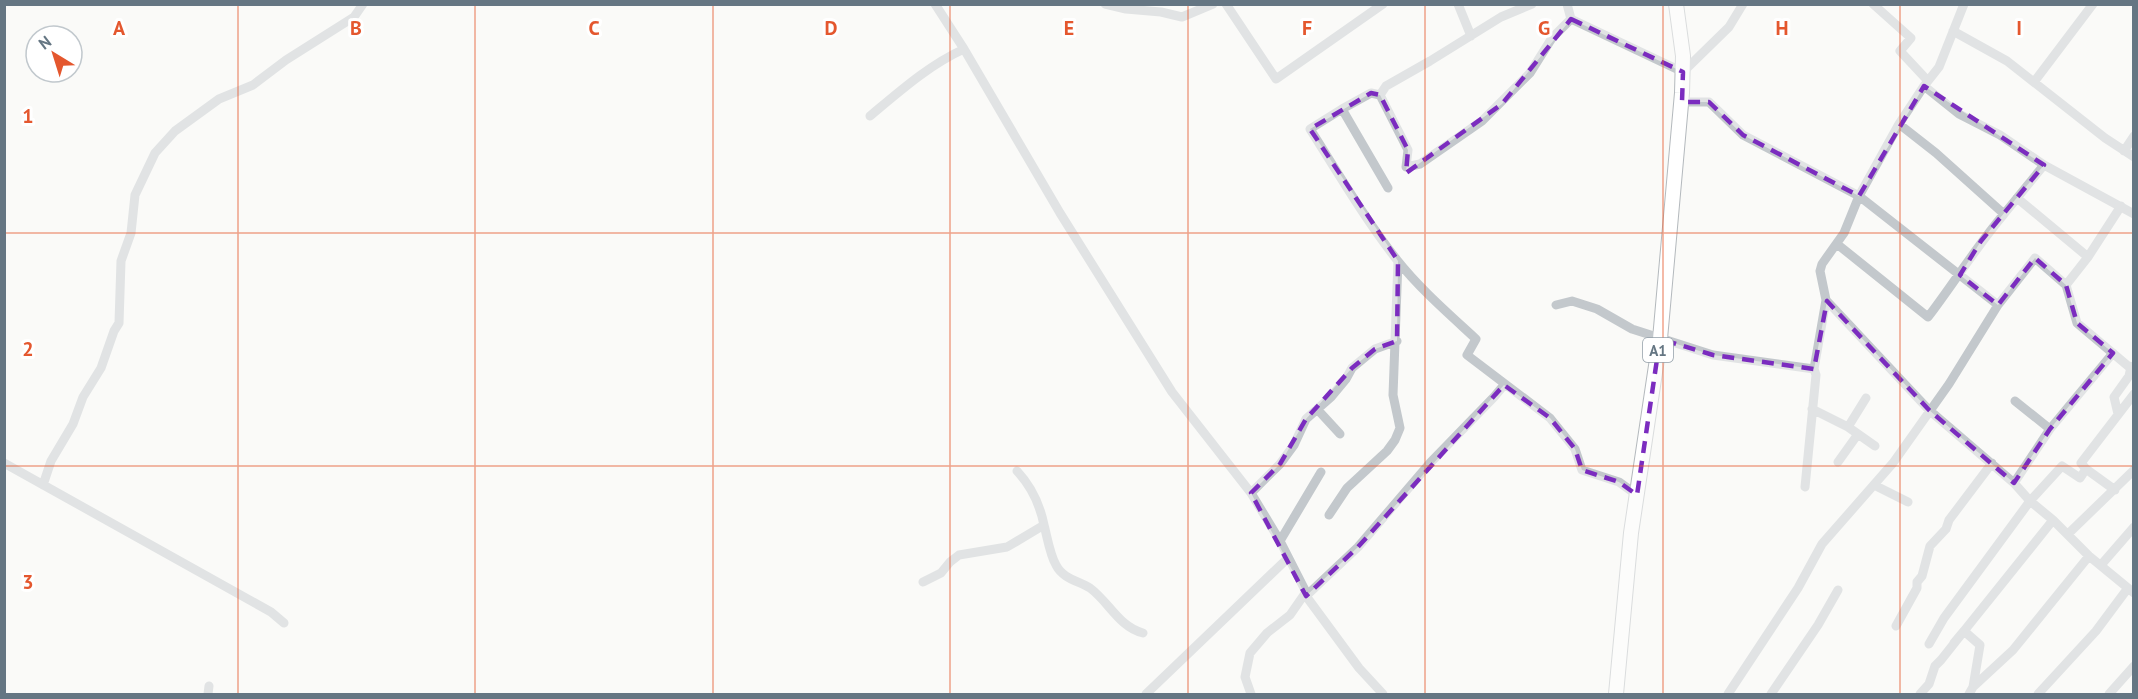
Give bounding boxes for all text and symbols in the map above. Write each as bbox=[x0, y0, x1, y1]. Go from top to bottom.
text: A bbox=[113, 15, 126, 41]
text: B bbox=[350, 15, 362, 41]
text: C bbox=[588, 15, 600, 41]
text: D bbox=[825, 15, 838, 41]
text: E bbox=[1064, 15, 1074, 41]
text: F bbox=[1302, 15, 1312, 41]
text: G bbox=[1538, 15, 1550, 41]
text: H bbox=[1775, 15, 1789, 41]
text: I bbox=[2016, 15, 2022, 41]
north arrow bbox=[24, 24, 84, 84]
text: N bbox=[34, 31, 55, 53]
text: 1 bbox=[22, 103, 34, 129]
text: 2 bbox=[22, 336, 34, 362]
road number: A1 bbox=[1643, 338, 1673, 362]
text: 3 bbox=[22, 569, 34, 595]

